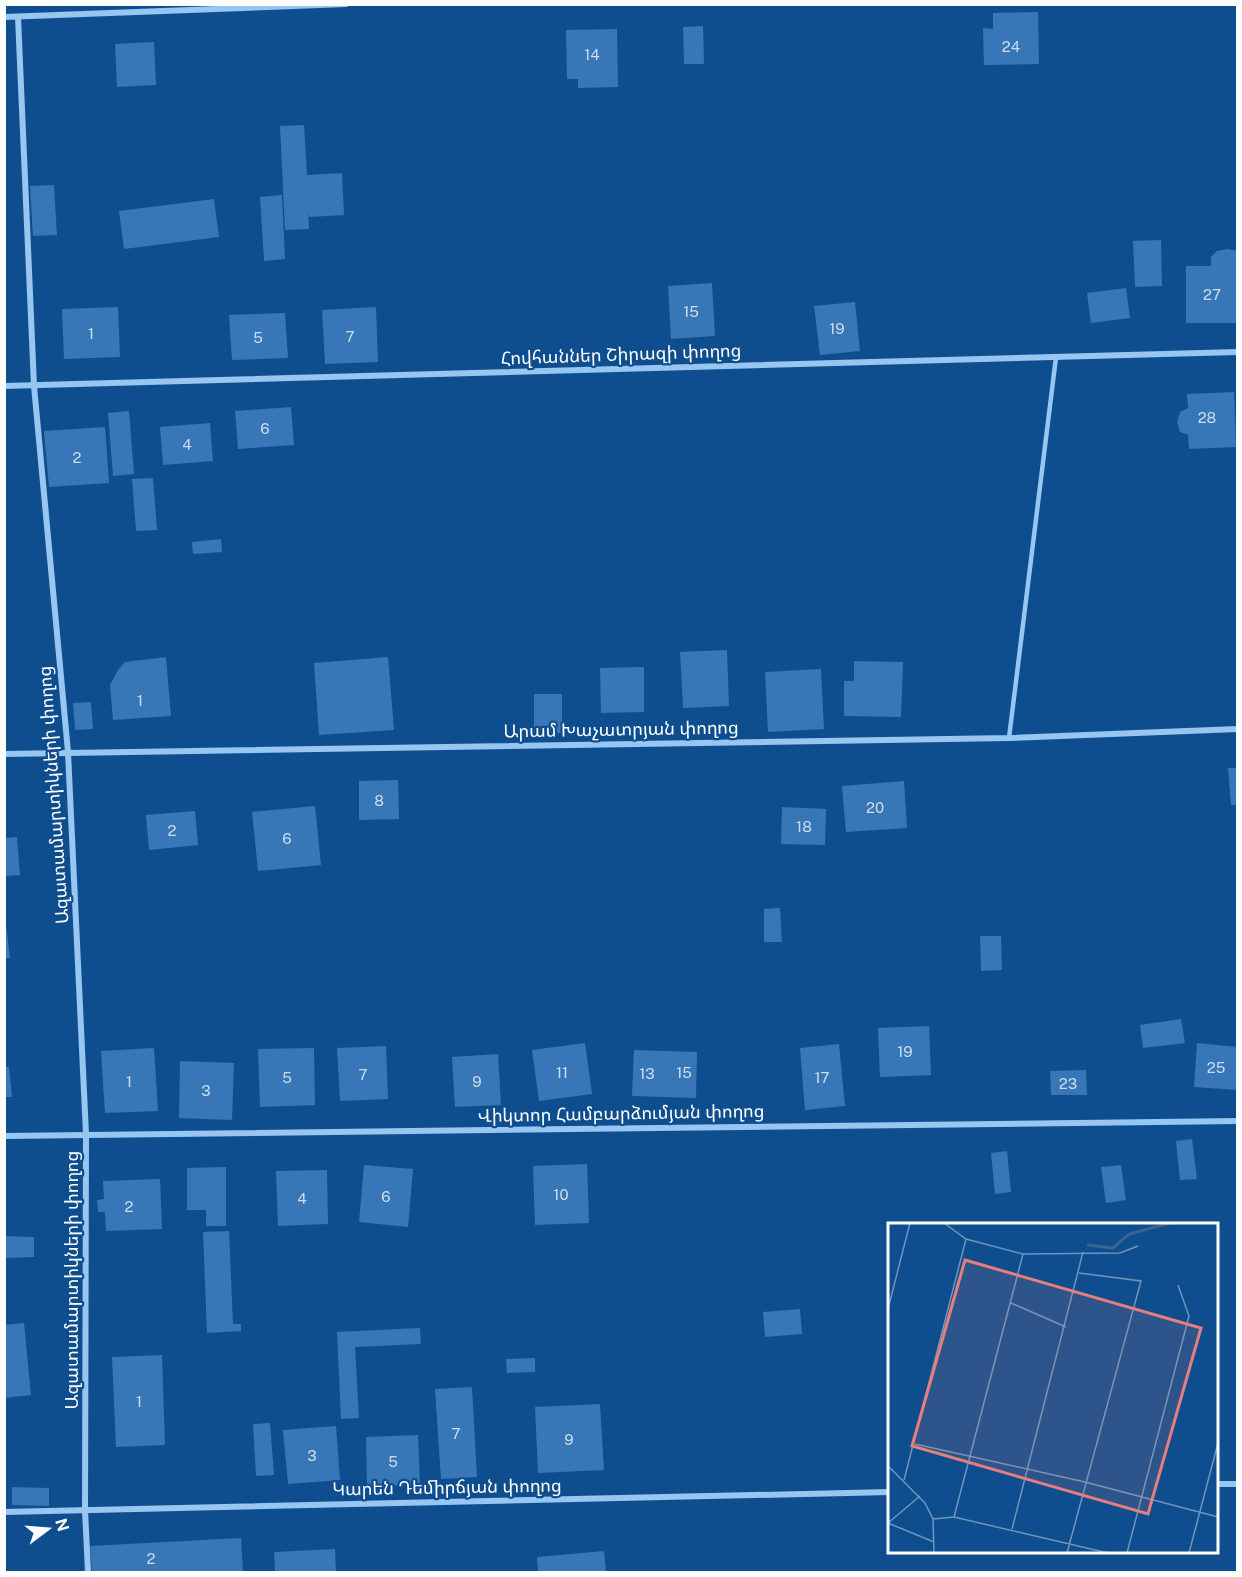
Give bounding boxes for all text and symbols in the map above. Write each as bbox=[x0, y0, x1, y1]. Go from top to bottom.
house number: 24 bbox=[1002, 38, 1020, 55]
house number: 14 bbox=[584, 46, 600, 63]
house number: 27 bbox=[1203, 286, 1221, 303]
house number: 15 bbox=[683, 303, 699, 320]
house number: 19 bbox=[829, 320, 845, 337]
house number: 1 bbox=[88, 325, 94, 342]
house number: 7 bbox=[345, 328, 355, 345]
house number: 5 bbox=[253, 329, 263, 346]
street label: Հովհաններ Շիրազի փողոց bbox=[500, 339, 742, 369]
house number: 28 bbox=[1198, 409, 1216, 426]
house number: 6 bbox=[260, 420, 270, 437]
house number: 4 bbox=[182, 436, 192, 453]
house number: 2 bbox=[73, 449, 82, 466]
street label: Ազատամարտիկների փողոց bbox=[33, 665, 73, 925]
house number: 1 bbox=[137, 692, 143, 709]
street label: Արամ Խաչատրյան փողոց bbox=[503, 716, 739, 742]
house number: 8 bbox=[374, 792, 384, 809]
house number: 20 bbox=[866, 799, 884, 816]
house number: 18 bbox=[796, 818, 812, 835]
house number: 2 bbox=[168, 822, 177, 839]
house number: 6 bbox=[282, 830, 292, 847]
house number: 19 bbox=[897, 1043, 913, 1060]
house number: 25 bbox=[1207, 1059, 1225, 1076]
house number: 11 bbox=[556, 1064, 568, 1081]
house number: 15 bbox=[676, 1064, 692, 1081]
house number: 13 bbox=[639, 1065, 655, 1082]
house number: 7 bbox=[358, 1066, 368, 1083]
house number: 5 bbox=[282, 1069, 292, 1086]
house number: 17 bbox=[814, 1069, 830, 1086]
house number: 1 bbox=[126, 1073, 132, 1090]
house number: 9 bbox=[472, 1073, 482, 1090]
house number: 23 bbox=[1059, 1075, 1077, 1092]
house number: 3 bbox=[201, 1082, 211, 1099]
street label: Վիկտոր Համբարձումյան փողոց bbox=[477, 1100, 765, 1126]
street label: Ազատամարտիկների փողոց bbox=[61, 1151, 82, 1409]
house number: 10 bbox=[553, 1186, 569, 1203]
house number: 6 bbox=[381, 1188, 391, 1205]
house number: 4 bbox=[297, 1190, 307, 1207]
house number: 2 bbox=[125, 1198, 134, 1215]
inset map bbox=[888, 1223, 1218, 1553]
house number: 1 bbox=[136, 1393, 142, 1410]
house number: 7 bbox=[451, 1425, 461, 1442]
house number: 9 bbox=[564, 1431, 574, 1448]
house number: 3 bbox=[307, 1447, 317, 1464]
house number: 5 bbox=[388, 1453, 398, 1470]
street label: Կարեն Դեմիրճյան փողոց bbox=[332, 1475, 562, 1499]
north arrow bbox=[18, 1499, 78, 1559]
text: N bbox=[51, 1516, 73, 1534]
house number: 2 bbox=[147, 1550, 156, 1567]

